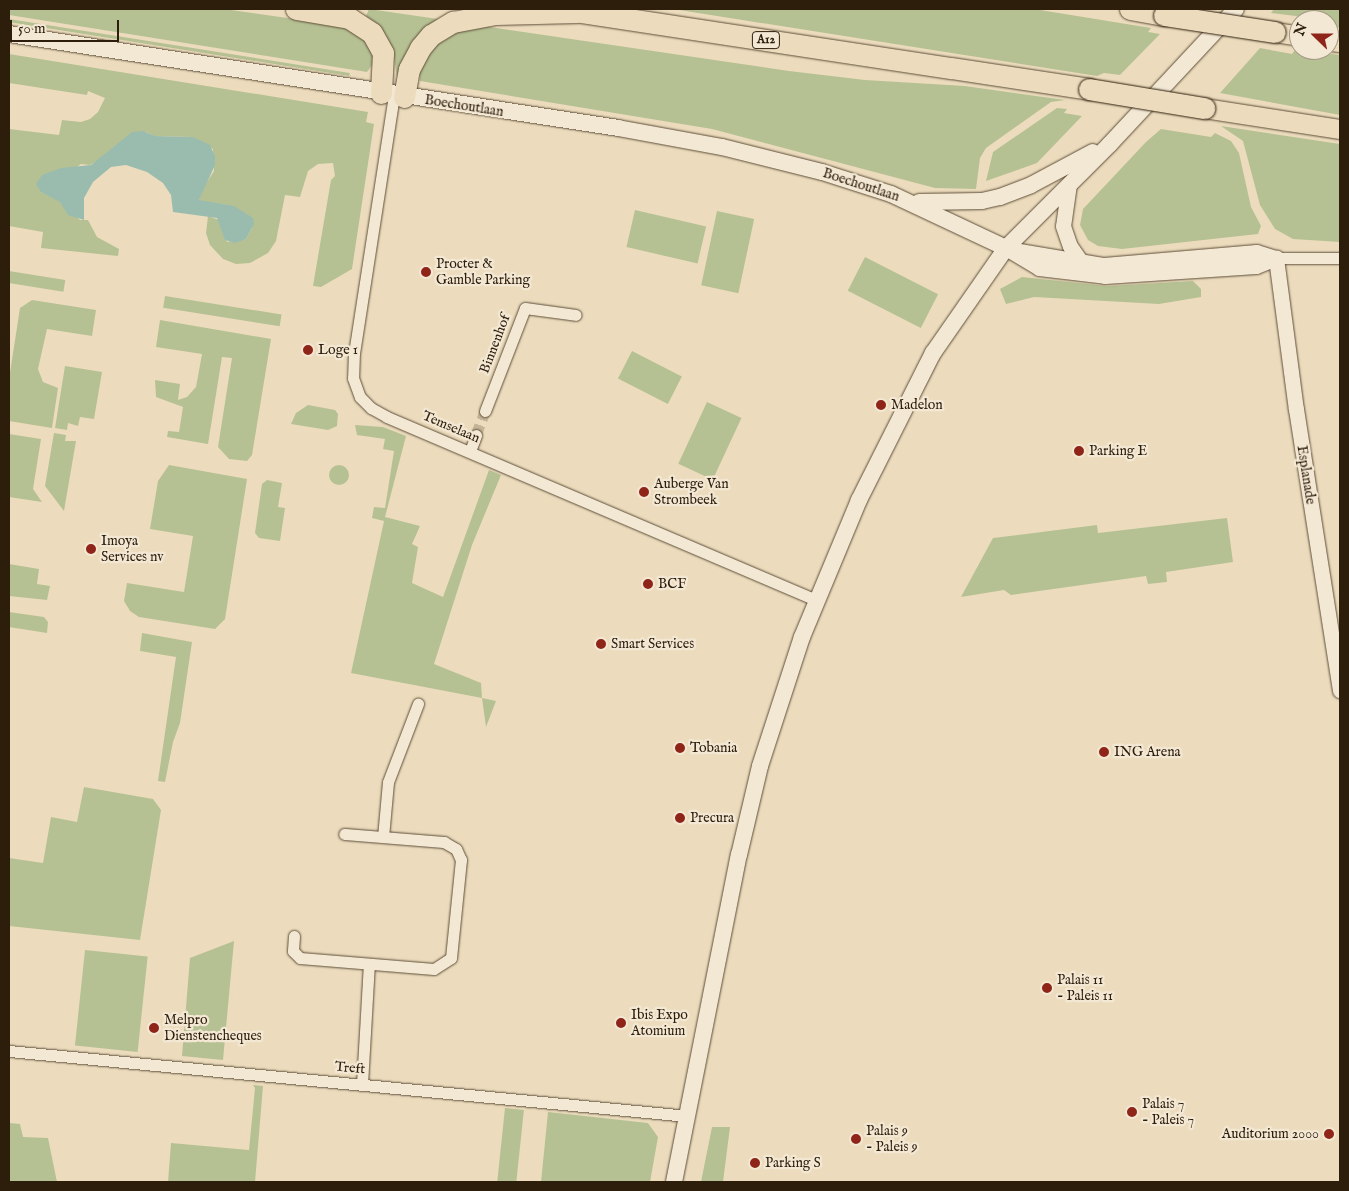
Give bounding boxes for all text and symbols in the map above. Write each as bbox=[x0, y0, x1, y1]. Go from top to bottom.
scale bar bbox=[12, 10, 121, 42]
north arrow bbox=[1289, 10, 1339, 60]
text: 50 m bbox=[18, 19, 46, 38]
text: N bbox=[1290, 21, 1312, 39]
road number: A12 bbox=[751, 30, 781, 50]
street label: Boechoutlaan bbox=[423, 91, 505, 121]
street label: Boechoutlaan bbox=[821, 165, 901, 205]
place label: Procter & Gamble Parking bbox=[436, 256, 530, 288]
marker: Procter & Gamble Parking bbox=[420, 266, 432, 278]
street label: Binnenhof bbox=[476, 312, 514, 376]
place label: Loge 1 bbox=[318, 342, 358, 358]
marker: Loge 1 bbox=[302, 344, 314, 356]
place label: Madelon bbox=[891, 397, 943, 413]
marker: Madelon bbox=[875, 399, 887, 411]
street label: Temselaan bbox=[420, 407, 482, 447]
place label: Parking E bbox=[1089, 443, 1147, 459]
street label: Esplanade bbox=[1293, 444, 1319, 506]
marker: Parking E bbox=[1073, 445, 1085, 457]
place label: Auberge Van Strombeek bbox=[654, 476, 729, 508]
marker: Auberge Van Strombeek bbox=[638, 486, 650, 498]
place label: Imoya Services nv bbox=[101, 533, 164, 566]
marker: Imoya Services nv bbox=[85, 543, 97, 555]
place label: BCF bbox=[658, 576, 686, 592]
marker: BCF bbox=[642, 578, 654, 590]
place label: Smart Services bbox=[611, 636, 694, 652]
marker: Smart Services bbox=[595, 638, 607, 650]
place label: Tobania bbox=[690, 740, 737, 756]
marker: Tobania bbox=[674, 742, 686, 754]
place label: ING Arena bbox=[1114, 744, 1181, 760]
marker: ING Arena bbox=[1098, 746, 1110, 758]
place label: Precura bbox=[690, 810, 734, 826]
marker: Precura bbox=[674, 812, 686, 824]
place label: Palais 11 - Paleis 11 bbox=[1057, 972, 1113, 1004]
marker: Palais 11 - Paleis 11 bbox=[1041, 982, 1053, 994]
place label: Ibis Expo Atomium bbox=[631, 1007, 688, 1040]
place label: Melpro Dienstencheques bbox=[164, 1012, 262, 1044]
marker: Ibis Expo Atomium bbox=[615, 1017, 627, 1029]
marker: Melpro Dienstencheques bbox=[148, 1022, 160, 1034]
street label: Treft bbox=[334, 1058, 366, 1078]
place label: Palais 7 - Paleis 7 bbox=[1142, 1096, 1194, 1128]
marker: Palais 7 - Paleis 7 bbox=[1126, 1106, 1138, 1118]
place label: Palais 9 - Paleis 9 bbox=[866, 1123, 918, 1156]
place label: Auditorium 2000 bbox=[1222, 1126, 1319, 1142]
marker: Auditorium 2000 bbox=[1323, 1128, 1335, 1140]
marker: Palais 9 - Paleis 9 bbox=[850, 1133, 862, 1145]
place label: Parking S bbox=[765, 1155, 821, 1171]
marker: Parking S bbox=[749, 1157, 761, 1169]

